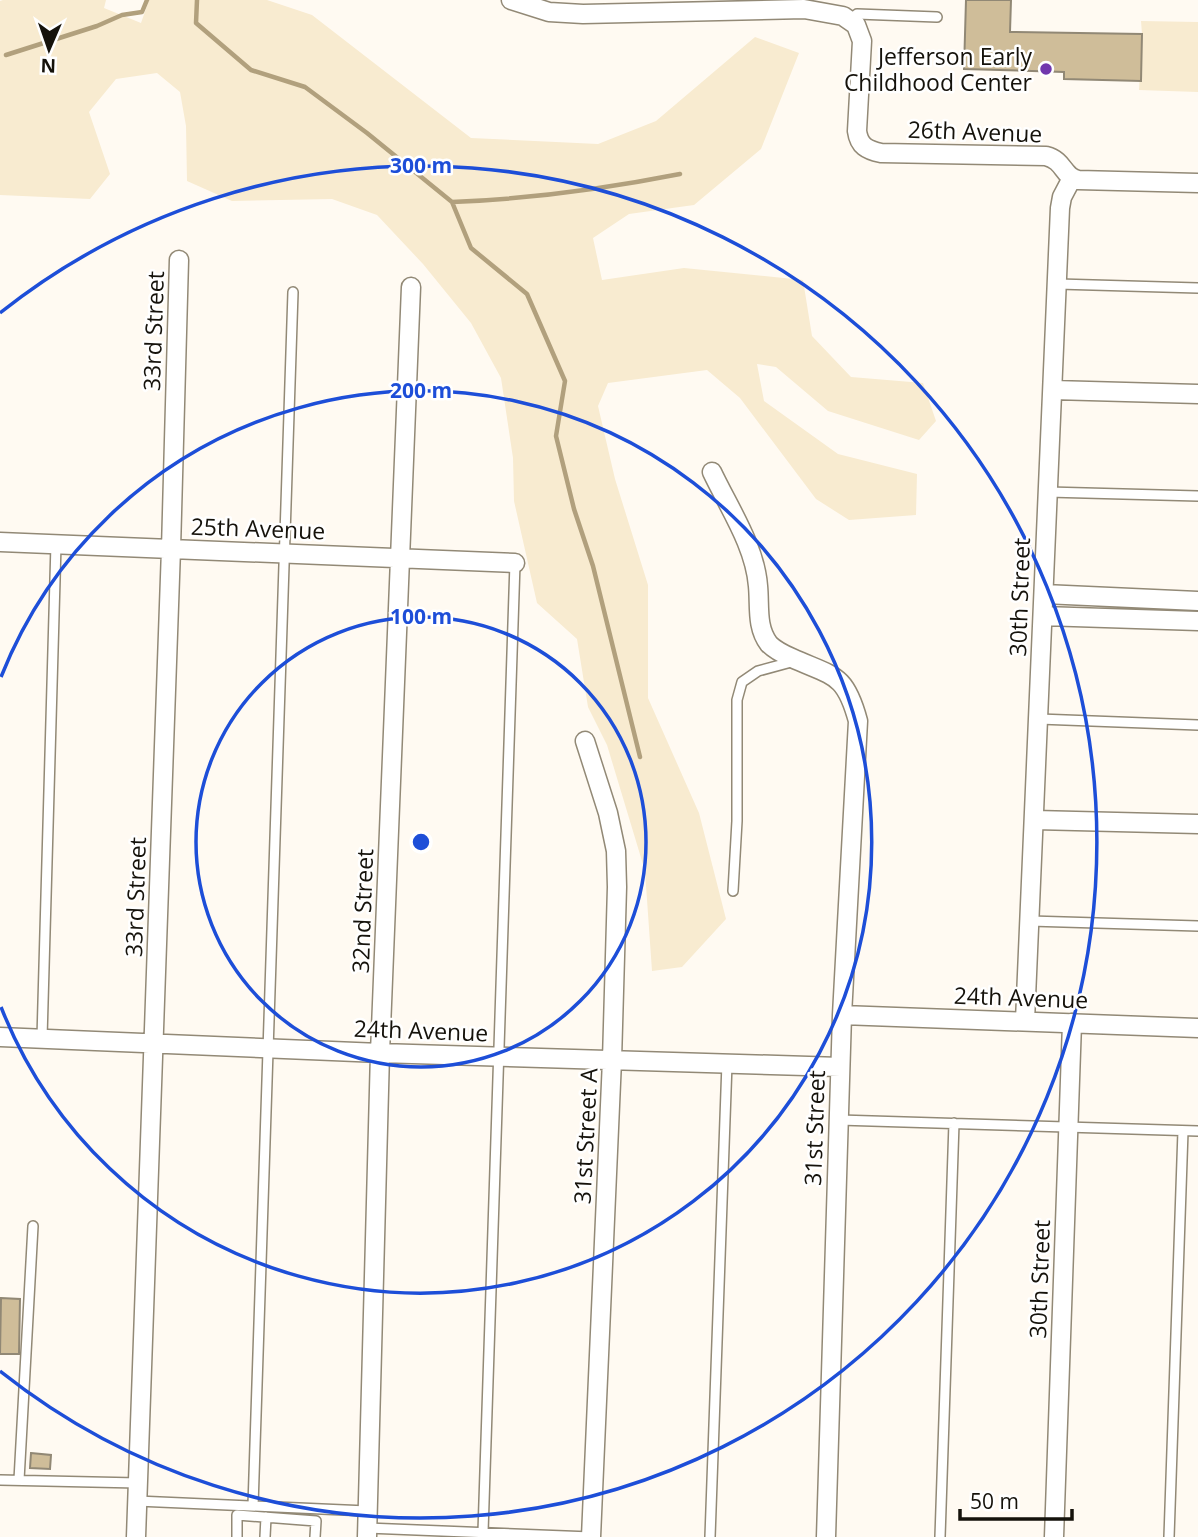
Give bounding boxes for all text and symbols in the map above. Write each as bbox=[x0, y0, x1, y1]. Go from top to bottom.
north arrow bbox=[14, 14, 84, 84]
place label: Jefferson Early Childhood Center bbox=[844, 40, 1033, 98]
text: N bbox=[40, 53, 57, 79]
marker: Jefferson Early Childhood Center bbox=[1038, 61, 1054, 77]
street label: 26th Avenue bbox=[907, 113, 1043, 149]
text: 300 m bbox=[390, 151, 452, 179]
street label: 33rd Street bbox=[135, 270, 171, 392]
text: 200 m bbox=[390, 376, 452, 404]
street label: 25th Avenue bbox=[190, 510, 326, 546]
street label: 30th Street bbox=[1001, 537, 1037, 657]
text: 100 m bbox=[390, 602, 452, 630]
centre of rings bbox=[409, 830, 433, 854]
street label: 33rd Street bbox=[117, 836, 153, 958]
street label: 32nd Street bbox=[344, 848, 380, 974]
street label: 24th Avenue bbox=[953, 979, 1089, 1015]
street label: 24th Avenue bbox=[353, 1012, 489, 1048]
street label: 31st Street A bbox=[565, 1067, 605, 1205]
street label: 31st Street bbox=[796, 1070, 832, 1186]
street label: 30th Street bbox=[1021, 1219, 1057, 1339]
scale bar bbox=[960, 1478, 1072, 1522]
text: 50 m bbox=[970, 1487, 1019, 1515]

